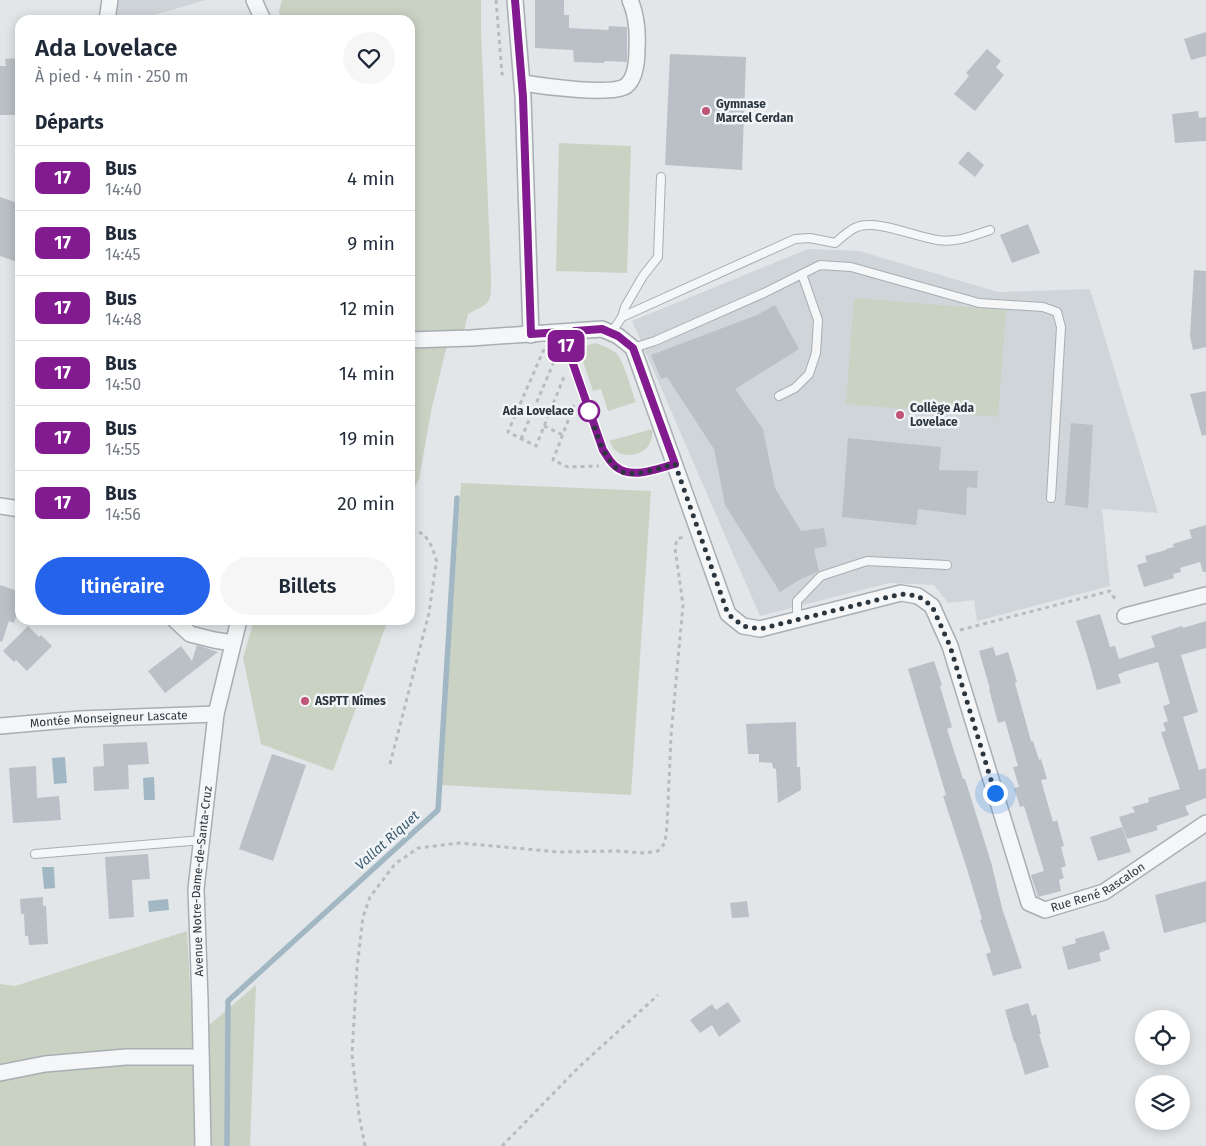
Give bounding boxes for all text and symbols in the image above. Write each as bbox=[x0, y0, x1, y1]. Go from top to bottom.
button: heart bbox=[343, 32, 395, 84]
text: Ada Lovelace bbox=[35, 34, 177, 62]
text: À pied · 4 min · 250 m bbox=[35, 67, 189, 86]
place label: Gymnase Marcel Cerdan bbox=[716, 97, 794, 125]
marker: Gymnase Marcel Cerdan bbox=[700, 105, 712, 117]
text: Départs bbox=[35, 111, 104, 134]
text: Bus bbox=[105, 157, 137, 180]
text: 17 bbox=[54, 167, 71, 189]
text: 4 min bbox=[347, 167, 395, 190]
text: 14:40 bbox=[105, 180, 142, 199]
text: Bus bbox=[105, 222, 137, 245]
text: 17 bbox=[54, 232, 71, 254]
text: 9 min bbox=[347, 232, 395, 255]
text: 14:45 bbox=[105, 245, 141, 264]
text: Bus bbox=[105, 287, 137, 310]
text: 17 bbox=[54, 297, 71, 319]
text: 12 min bbox=[340, 297, 395, 320]
text: 14:48 bbox=[105, 310, 142, 329]
line badge: 17 bbox=[544, 330, 588, 362]
text: 17 bbox=[558, 335, 574, 357]
text: Bus bbox=[105, 352, 137, 375]
text: 17 bbox=[54, 362, 71, 384]
text: 14 min bbox=[339, 362, 395, 385]
text: 14:50 bbox=[105, 375, 141, 394]
marker: Ada Lovelace bbox=[578, 400, 600, 422]
place label: Collège Ada Lovelace bbox=[910, 401, 974, 429]
place label: Ada Lovelace bbox=[502, 404, 574, 418]
marker: Collège Ada Lovelace bbox=[894, 409, 906, 421]
text: Bus bbox=[105, 417, 137, 440]
text: 17 bbox=[54, 427, 71, 449]
text: 19 min bbox=[339, 427, 395, 450]
text: 14:55 bbox=[105, 440, 140, 459]
text: Bus bbox=[105, 482, 137, 505]
text: 17 bbox=[54, 492, 71, 514]
text: 20 min bbox=[337, 492, 395, 515]
text: 14:56 bbox=[105, 505, 141, 524]
button: Itinéraire bbox=[35, 557, 210, 615]
button: Billets bbox=[220, 557, 395, 615]
place label: ASPTT Nîmes bbox=[314, 694, 386, 708]
marker: ASPTT Nîmes bbox=[299, 695, 311, 707]
street label: Montée Monseigneur Lascate bbox=[29, 708, 188, 730]
your location bbox=[983, 781, 1008, 806]
street label: Avenue Notre-Dame-de-Santa-Cruz bbox=[189, 785, 215, 977]
water label: Vallat Riquet bbox=[352, 807, 423, 874]
street label: Rue René Rascalon bbox=[1049, 859, 1147, 915]
map controls bbox=[1135, 1010, 1190, 1130]
button: locate bbox=[1135, 1010, 1190, 1065]
button: layers bbox=[1135, 1075, 1190, 1130]

